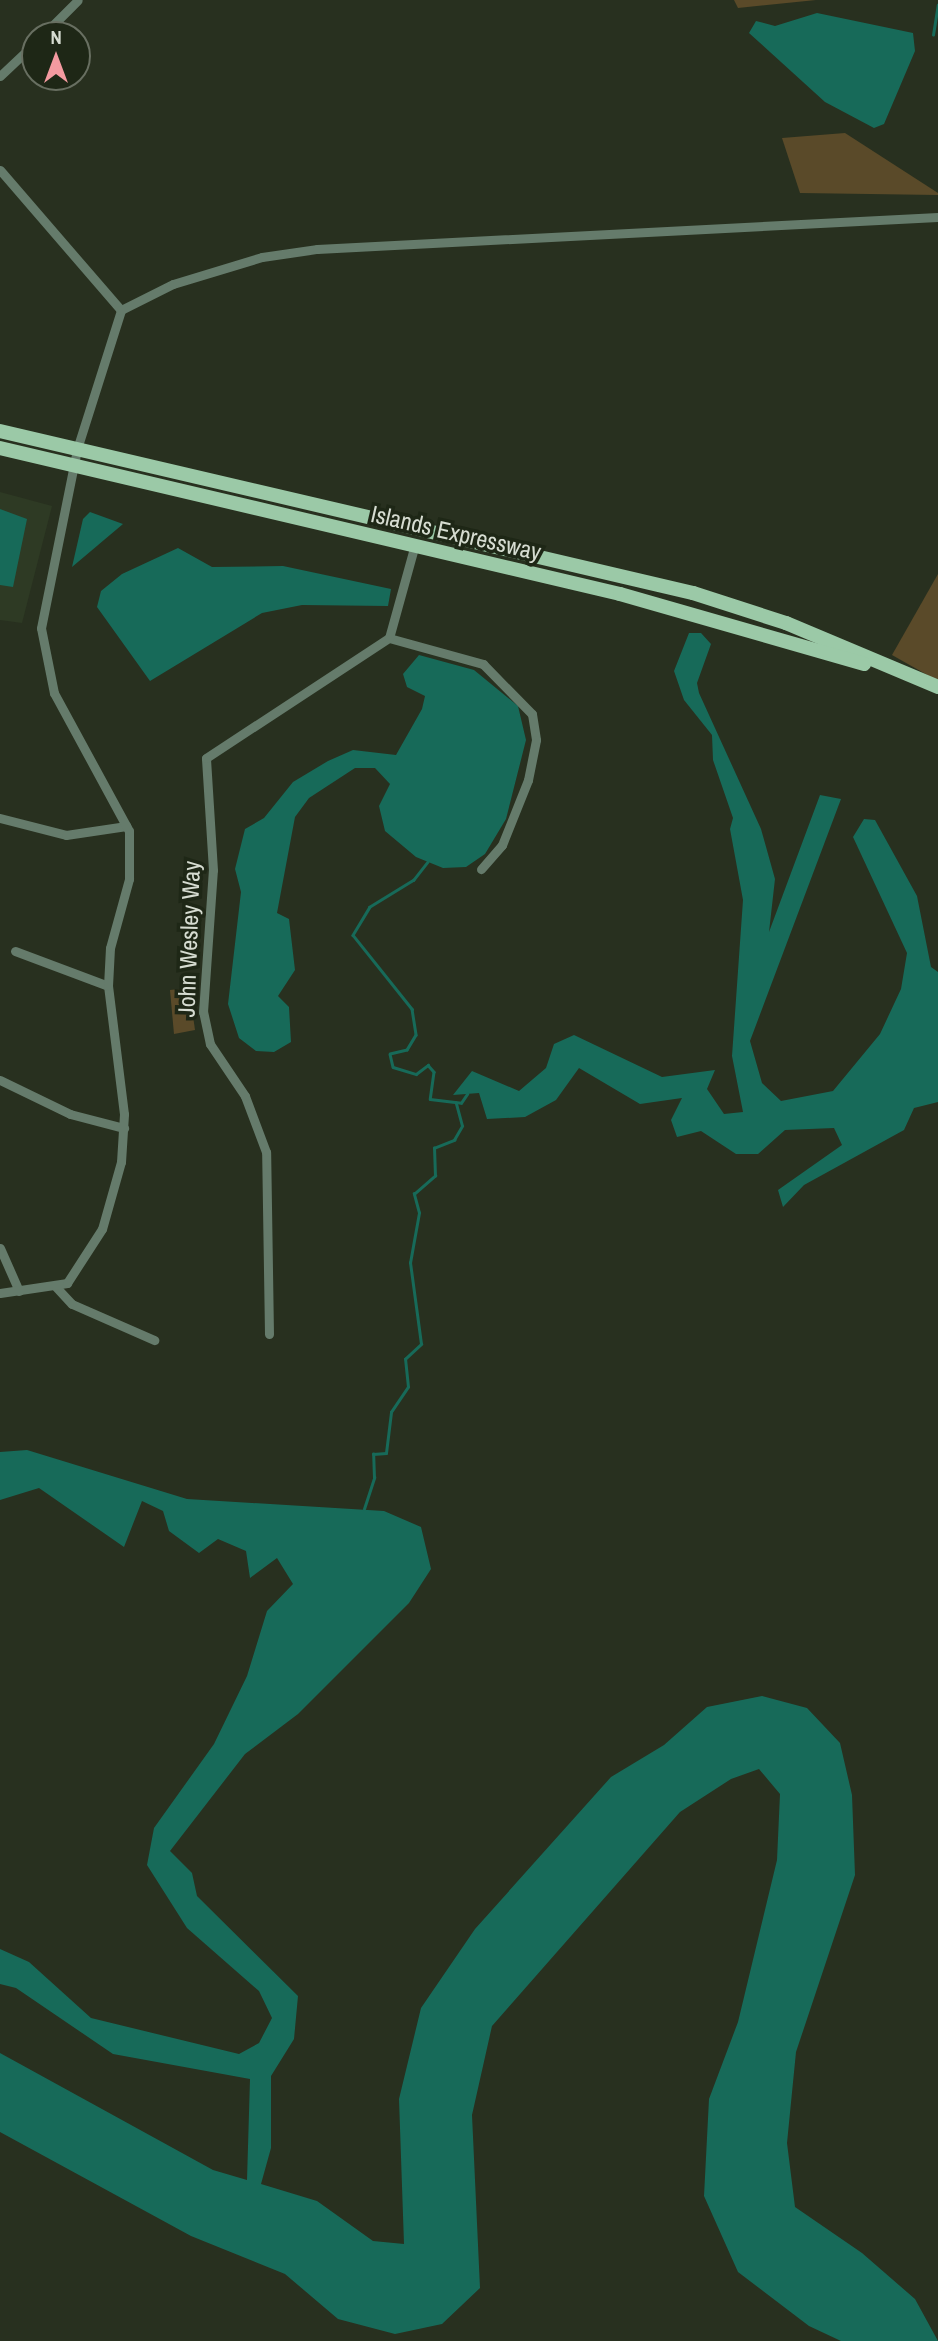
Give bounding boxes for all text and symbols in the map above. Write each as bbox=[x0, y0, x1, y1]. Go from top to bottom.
north arrow bbox=[21, 21, 91, 91]
text: N bbox=[50, 24, 62, 50]
street label: Islands Expressway bbox=[368, 499, 544, 567]
street label: John Wesley Way bbox=[172, 860, 206, 1018]

